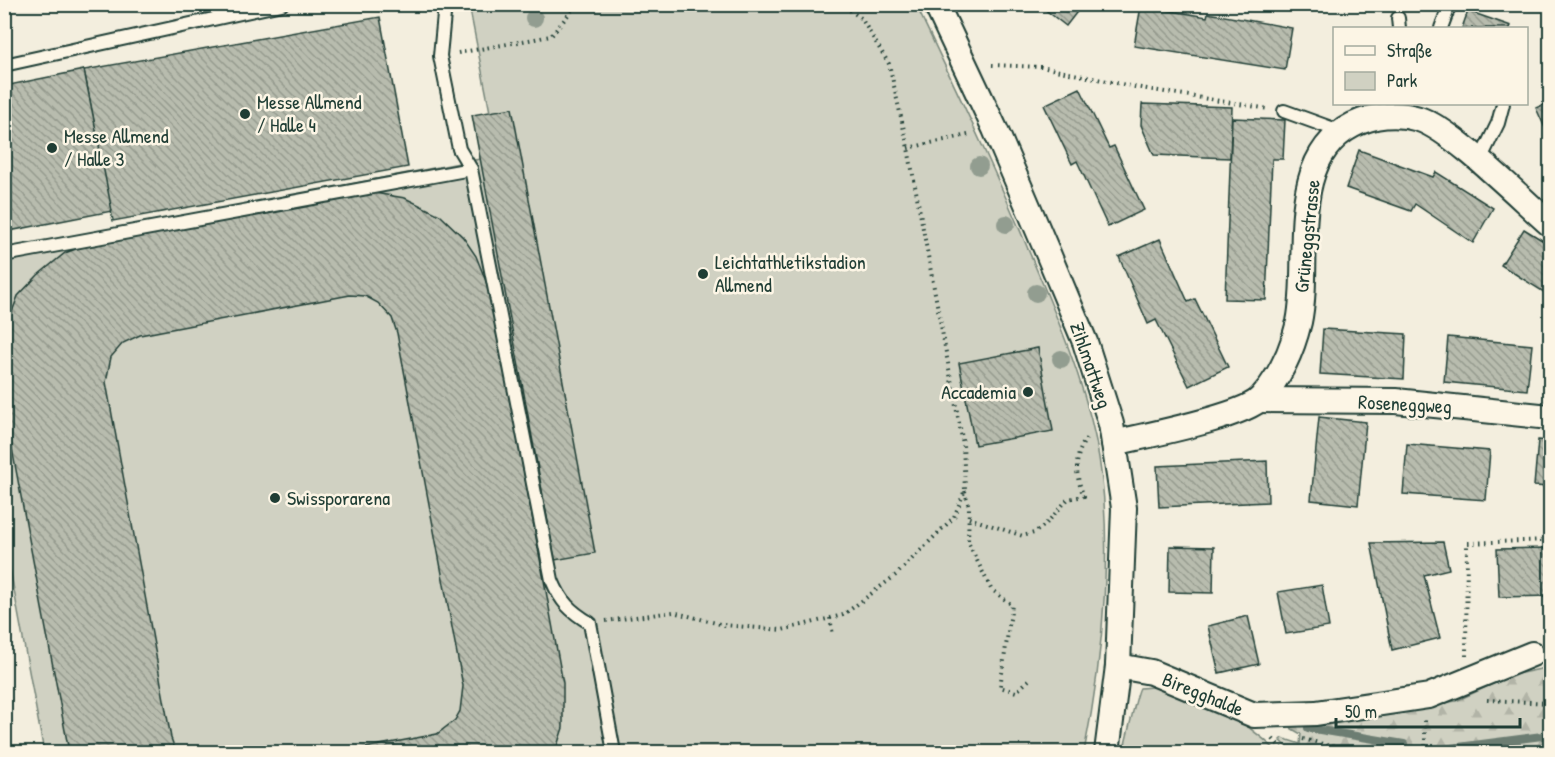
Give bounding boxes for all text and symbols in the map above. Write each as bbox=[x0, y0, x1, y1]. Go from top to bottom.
legend bbox=[1333, 27, 1528, 105]
text: Straße bbox=[1387, 38, 1432, 63]
text: Park bbox=[1387, 68, 1418, 93]
place label: Messe Allmend / Halle 4 bbox=[257, 88, 362, 138]
marker: Messe Allmend / Halle 4 bbox=[238, 107, 252, 121]
place label: Messe Allmend / Halle 3 bbox=[64, 122, 169, 172]
marker: Messe Allmend / Halle 3 bbox=[45, 141, 59, 155]
street label: Grüneggstrasse bbox=[1287, 178, 1326, 294]
place label: Leichtathletikstadion Allmend bbox=[715, 248, 866, 298]
marker: Leichtathletikstadion Allmend bbox=[696, 267, 710, 281]
street label: Zihlmattweg bbox=[1064, 318, 1119, 412]
place label: Accademia bbox=[941, 378, 1016, 405]
marker: Accademia bbox=[1021, 385, 1035, 399]
street label: Roseneggweg bbox=[1358, 388, 1453, 419]
place label: Swissporarena bbox=[287, 484, 390, 511]
marker: Swissporarena bbox=[268, 491, 282, 505]
street label: Biregghalde bbox=[1159, 665, 1248, 722]
scale bar bbox=[1336, 691, 1520, 729]
text: 50 m bbox=[1345, 699, 1377, 724]

